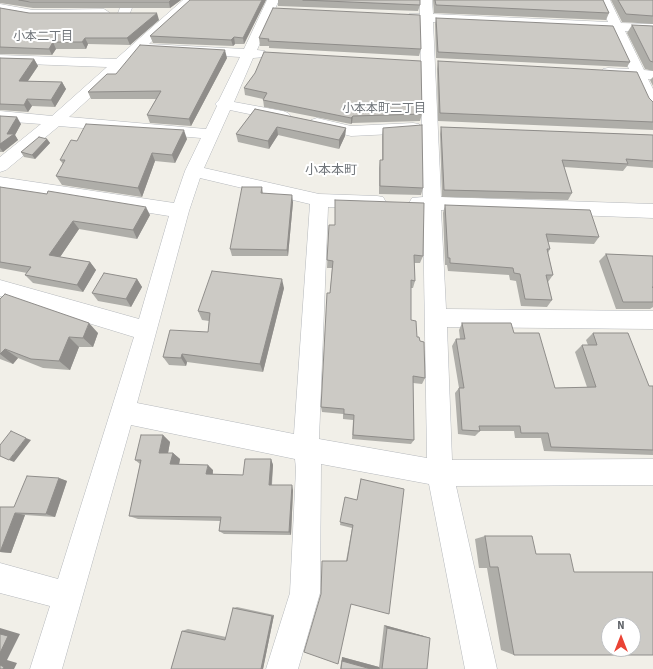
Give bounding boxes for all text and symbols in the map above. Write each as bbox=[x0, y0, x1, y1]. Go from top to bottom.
district label: 小本二丁目 bbox=[13, 30, 73, 44]
district label: 小本本町二丁目 bbox=[342, 102, 426, 116]
district label: 小本本町 bbox=[305, 163, 357, 179]
north arrow bbox=[601, 617, 641, 657]
text: N bbox=[617, 618, 625, 633]

